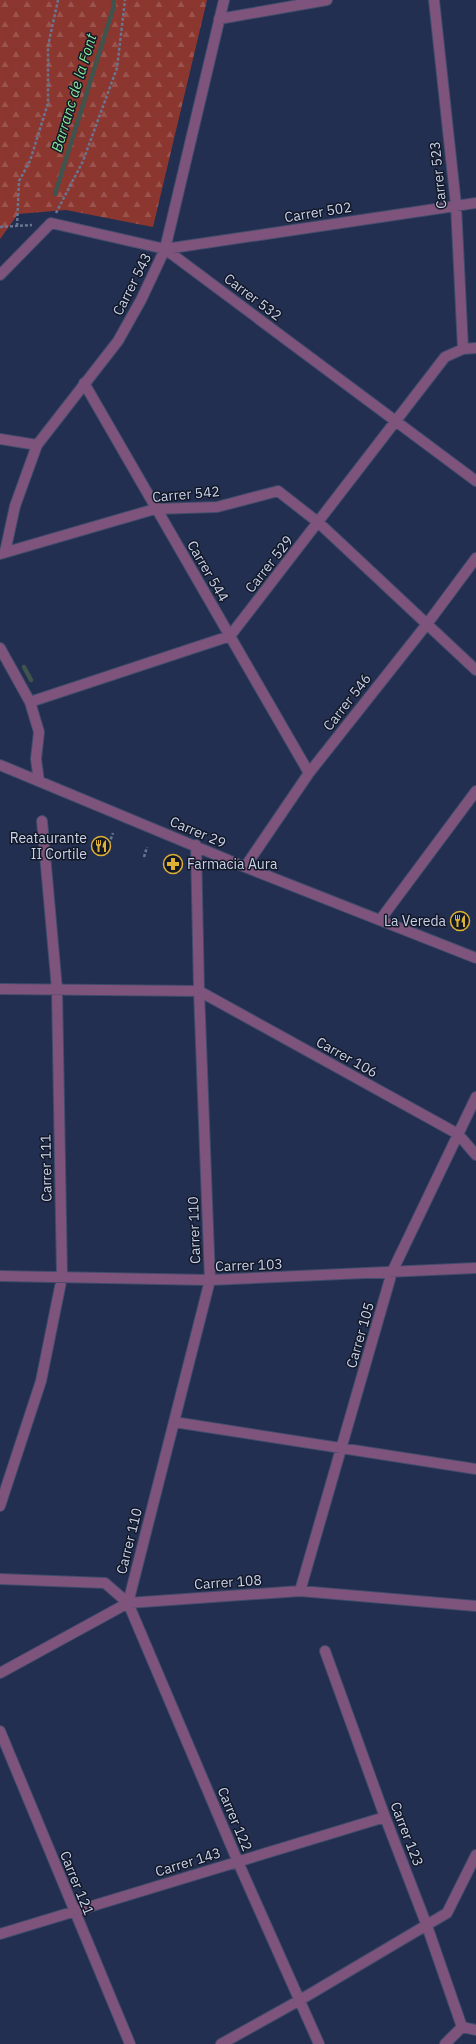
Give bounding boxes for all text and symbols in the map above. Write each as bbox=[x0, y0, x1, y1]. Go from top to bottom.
water label: Barranc de la Font bbox=[47, 30, 101, 154]
street label: Carrer 523 bbox=[426, 140, 450, 210]
street label: Carrer 502 bbox=[283, 198, 353, 226]
street label: Carrer 543 bbox=[109, 250, 155, 318]
street label: Carrer 532 bbox=[221, 269, 285, 325]
street label: Carrer 542 bbox=[151, 482, 221, 506]
street label: Carrer 529 bbox=[241, 532, 297, 596]
street label: Carrer 544 bbox=[183, 537, 233, 605]
street label: Carrer 546 bbox=[319, 670, 375, 734]
street label: Carrer 29 bbox=[167, 812, 229, 852]
place label: Reataurante II Cortile bbox=[10, 829, 87, 863]
restaurant icon: Reataurante II Cortile bbox=[90, 835, 112, 857]
pharmacy icon: Farmacia Aura bbox=[162, 853, 184, 875]
place label: Farmacia Aura bbox=[187, 855, 278, 873]
restaurant icon: La Vereda bbox=[449, 910, 471, 932]
place label: La Vereda bbox=[384, 912, 447, 930]
street label: Carrer 106 bbox=[313, 1033, 381, 1081]
street label: Carrer 111 bbox=[36, 1134, 56, 1202]
street label: Carrer 110 bbox=[184, 1196, 204, 1264]
street label: Carrer 103 bbox=[215, 1255, 283, 1275]
street label: Carrer 105 bbox=[342, 1300, 378, 1370]
street label: Carrer 110 bbox=[112, 1506, 146, 1576]
street label: Carrer 108 bbox=[194, 1571, 262, 1593]
street label: Carrer 122 bbox=[213, 1784, 257, 1854]
street label: Carrer 123 bbox=[386, 1799, 428, 1869]
street label: Carrer 143 bbox=[153, 1843, 223, 1881]
street label: Carrer 121 bbox=[56, 1848, 98, 1918]

